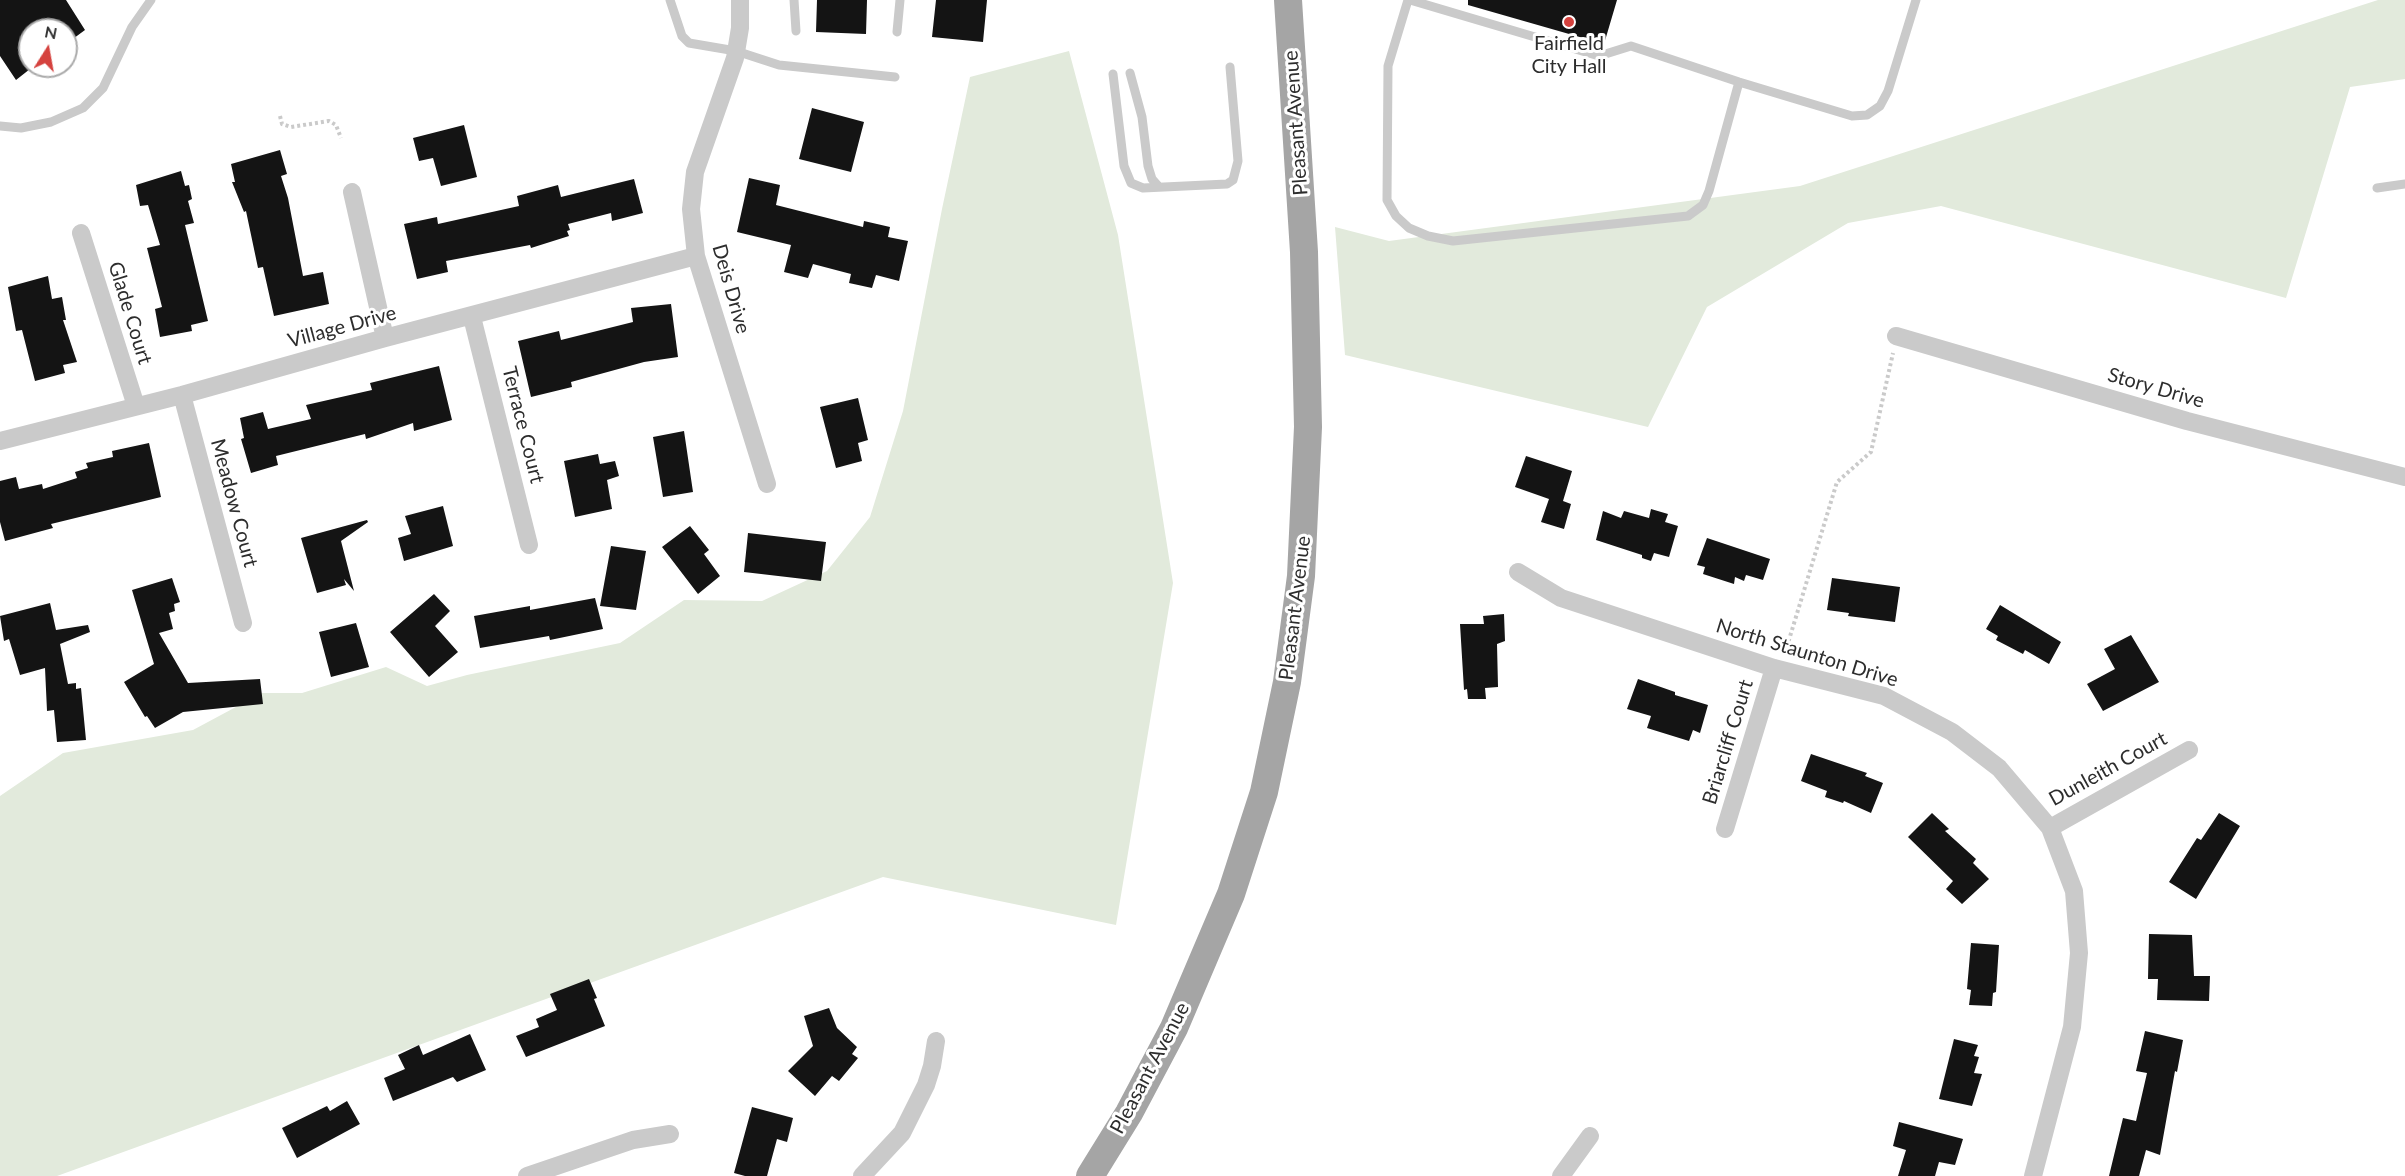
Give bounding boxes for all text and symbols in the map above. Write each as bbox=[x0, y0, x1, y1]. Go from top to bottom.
marker: Fairfield City Hall bbox=[1562, 15, 1576, 29]
north arrow bbox=[18, 18, 78, 78]
text: N bbox=[43, 21, 59, 42]
place label: Fairfield City Hall bbox=[1531, 32, 1607, 79]
street label: Pleasant Avenue bbox=[1279, 50, 1313, 196]
street label: Deis Drive bbox=[707, 242, 755, 336]
street label: Glade Court bbox=[103, 259, 157, 367]
street label: Village Drive bbox=[285, 301, 399, 353]
street label: Story Drive bbox=[2105, 363, 2207, 413]
street label: Terrace Court bbox=[497, 364, 549, 486]
street label: Meadow Court bbox=[205, 436, 263, 570]
street label: Pleasant Avenue bbox=[1274, 534, 1316, 682]
street label: North Staunton Drive bbox=[1713, 614, 1901, 692]
street label: Briarcliff Court bbox=[1698, 677, 1758, 807]
street label: Dunleith Court bbox=[2045, 727, 2171, 811]
street label: Pleasant Avenue bbox=[1105, 998, 1195, 1138]

